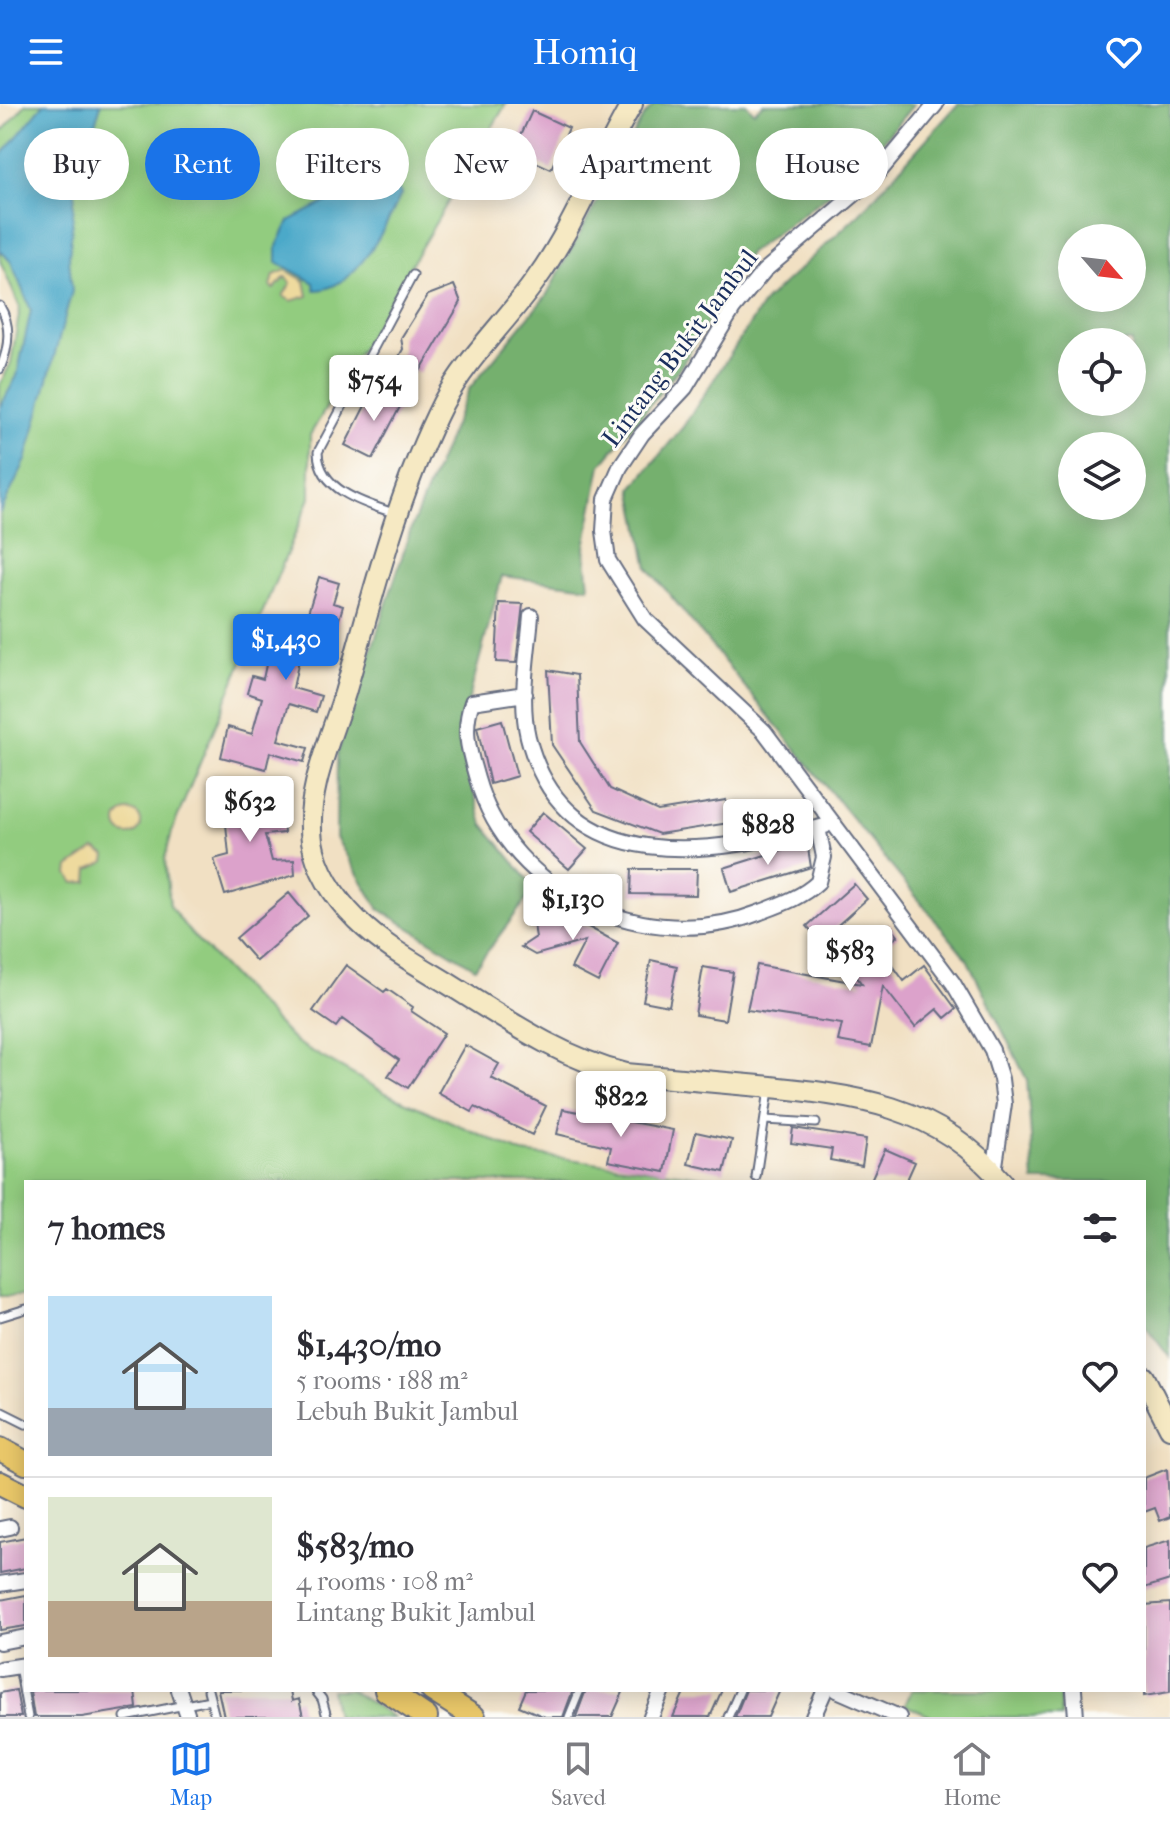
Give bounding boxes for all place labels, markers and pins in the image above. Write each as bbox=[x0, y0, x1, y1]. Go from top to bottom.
pin: $754 bbox=[327, 355, 421, 423]
pin: $1,430 bbox=[221, 614, 351, 682]
pin: $632 bbox=[203, 776, 297, 844]
pin: $828 bbox=[721, 799, 815, 867]
pin: $1,130 bbox=[508, 874, 638, 942]
pin: $583 bbox=[803, 925, 897, 993]
pin: $822 bbox=[574, 1071, 668, 1139]

